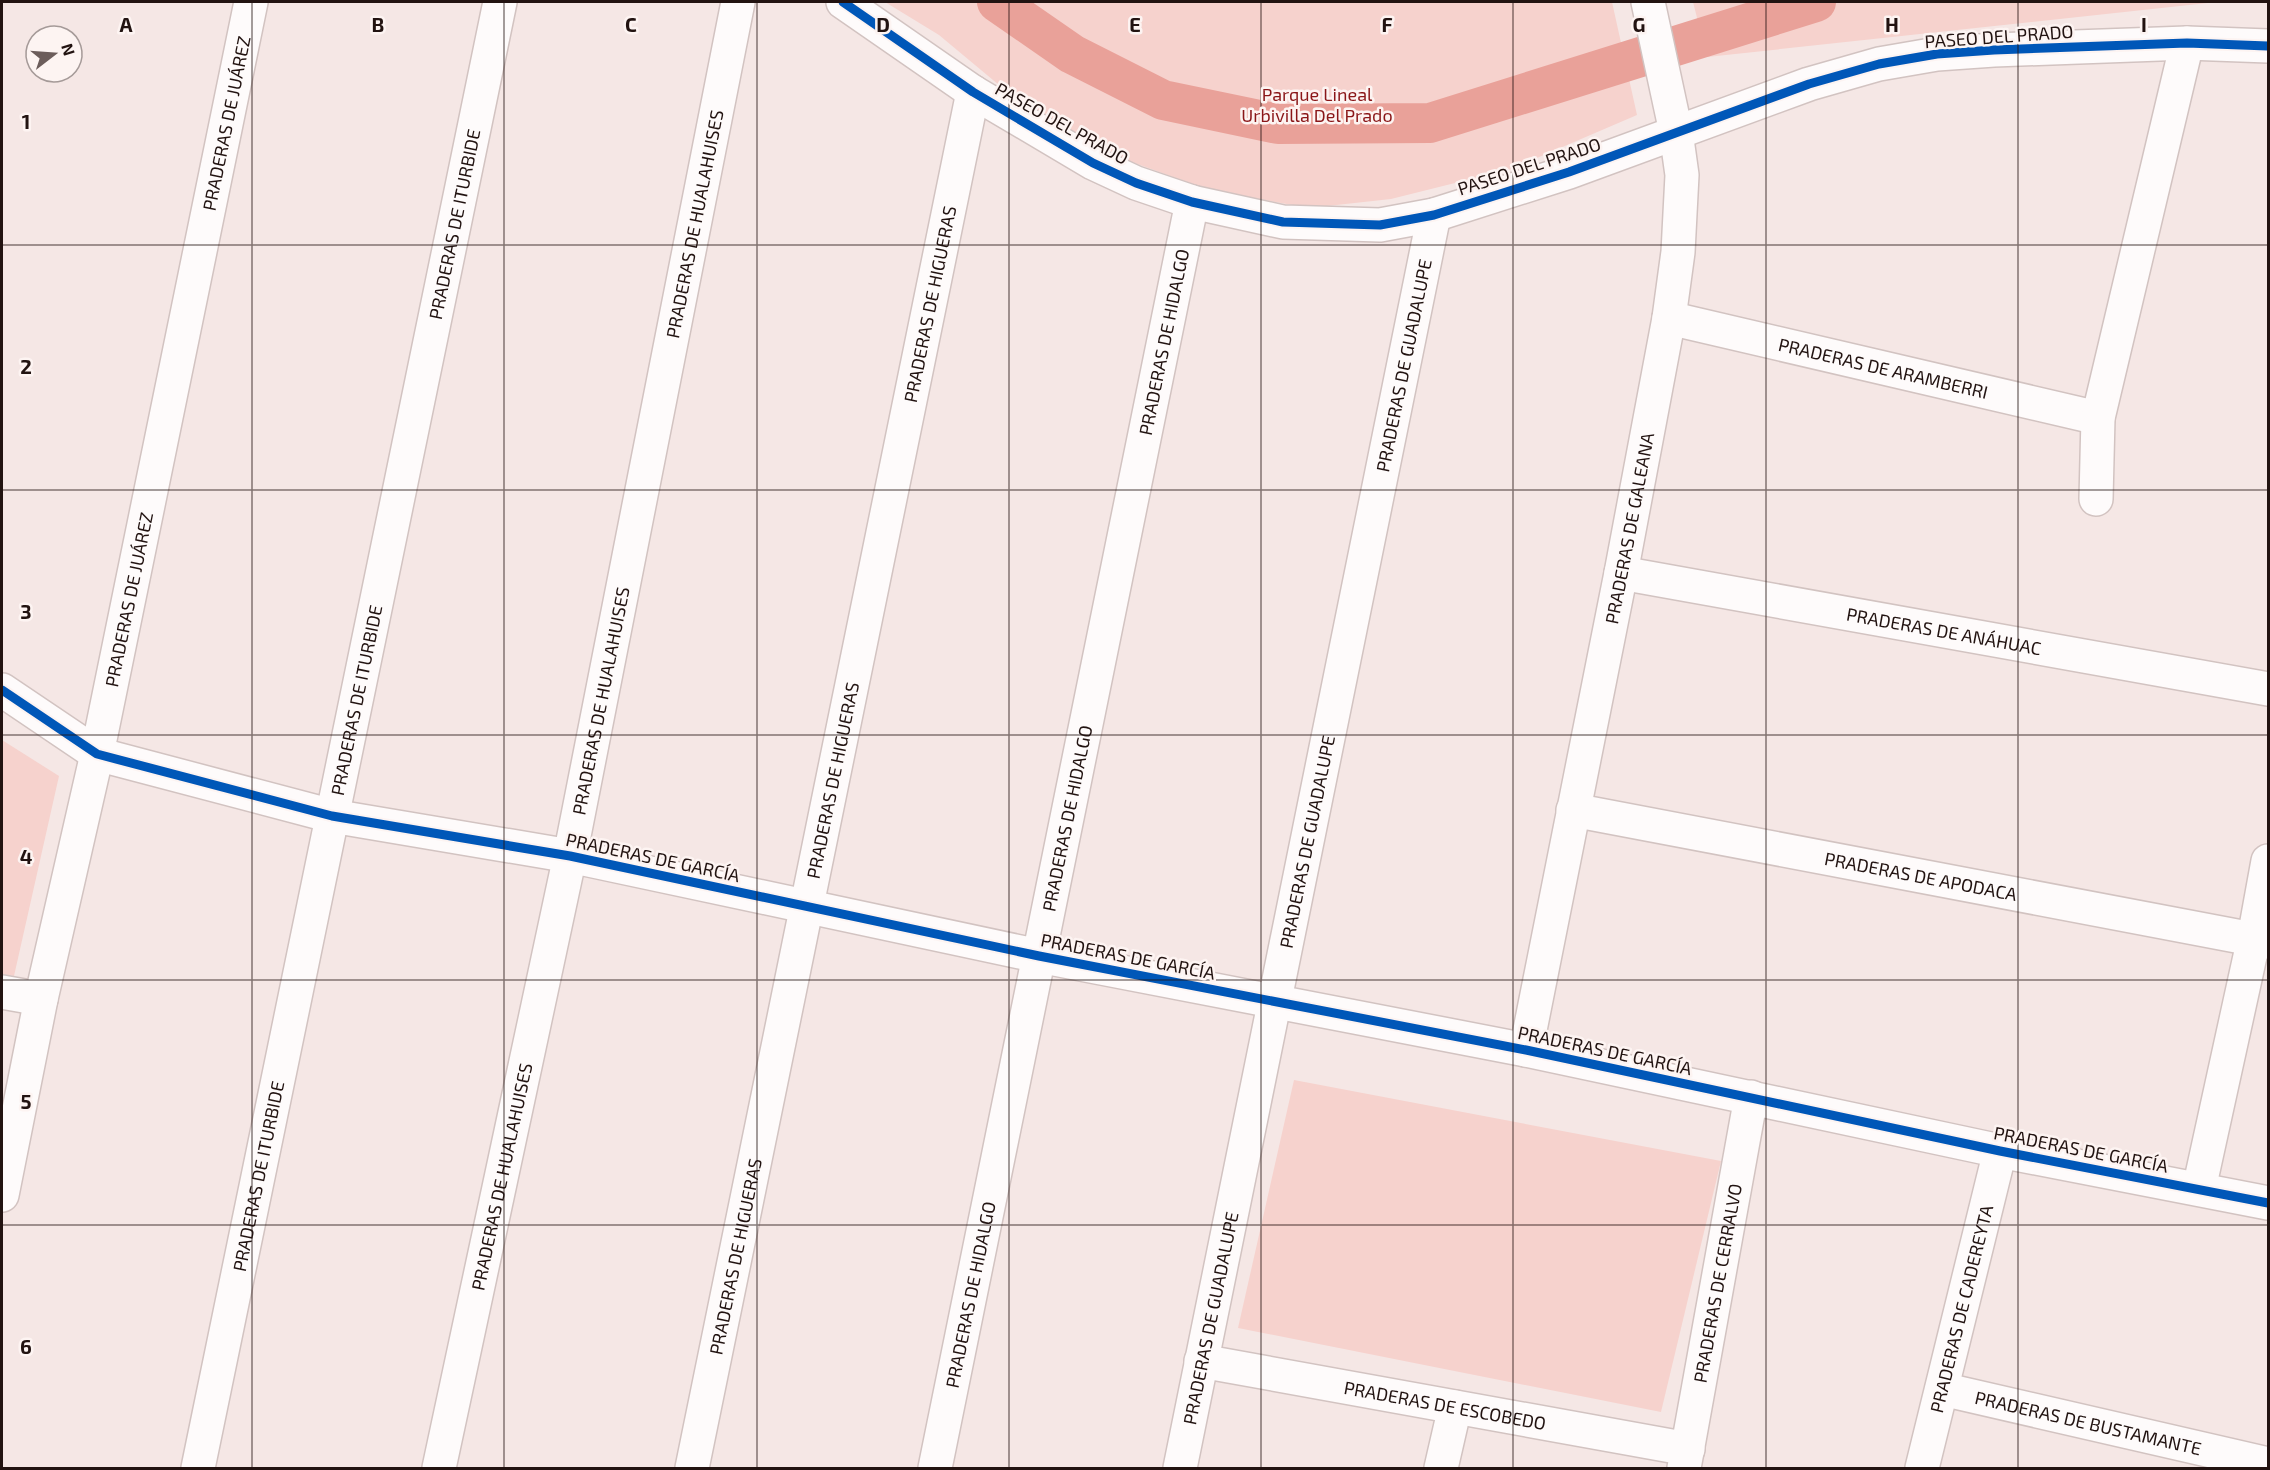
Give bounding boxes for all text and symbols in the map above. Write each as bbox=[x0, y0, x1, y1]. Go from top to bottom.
text: A bbox=[119, 12, 133, 36]
text: B bbox=[372, 12, 384, 36]
text: C bbox=[625, 12, 637, 36]
text: D bbox=[876, 12, 890, 36]
text: E bbox=[1129, 12, 1141, 36]
text: F bbox=[1381, 12, 1393, 36]
text: G bbox=[1633, 12, 1645, 36]
text: H bbox=[1885, 12, 1899, 36]
text: I bbox=[2141, 12, 2147, 36]
street label: PASEO DEL PRADO bbox=[1924, 20, 2074, 52]
north arrow bbox=[24, 24, 84, 84]
street label: PRADERAS DE JUÁREZ bbox=[198, 34, 255, 213]
text: N bbox=[58, 41, 80, 58]
street label: PASEO DEL PRADO bbox=[991, 77, 1133, 169]
park label: Parque Lineal Urbivilla Del Prado bbox=[1241, 83, 1393, 126]
street label: PRADERAS DE HUALAHUISES bbox=[661, 108, 728, 340]
text: 1 bbox=[22, 109, 30, 133]
street label: PRADERAS DE ITURBIDE bbox=[424, 127, 485, 321]
street label: PASEO DEL PRADO bbox=[1455, 133, 1603, 199]
street label: PRADERAS DE HIGUERAS bbox=[899, 204, 960, 404]
street label: PRADERAS DE HIDALGO bbox=[1134, 247, 1193, 437]
street label: PRADERAS DE GUADALUPE bbox=[1371, 257, 1436, 474]
street label: PRADERAS DE ARAMBERRI bbox=[1776, 333, 1990, 403]
text: 2 bbox=[20, 354, 32, 378]
street label: PRADERAS DE GALEANA bbox=[1600, 430, 1658, 626]
street label: PRADERAS DE JUÁREZ bbox=[100, 510, 157, 689]
street label: PRADERAS DE HUALAHUISES bbox=[567, 585, 634, 817]
text: 3 bbox=[20, 599, 32, 623]
street label: PRADERAS DE ITURBIDE bbox=[326, 603, 387, 797]
street label: PRADERAS DE ANÁHUAC bbox=[1845, 603, 2043, 659]
street label: PRADERAS DE HIGUERAS bbox=[802, 680, 863, 880]
street label: PRADERAS DE HIDALGO bbox=[1037, 723, 1097, 913]
street label: PRADERAS DE GUADALUPE bbox=[1275, 733, 1339, 950]
street label: PRADERAS DE GARCÍA bbox=[564, 828, 743, 886]
text: 4 bbox=[20, 844, 33, 868]
street label: PRADERAS DE APODACA bbox=[1823, 847, 2020, 905]
street label: PRADERAS DE GARCÍA bbox=[1039, 928, 1218, 984]
street label: PRADERAS DE GARCÍA bbox=[1516, 1021, 1695, 1079]
street label: PRADERAS DE HUALAHUISES bbox=[466, 1061, 536, 1292]
street label: PRADERAS DE ITURBIDE bbox=[228, 1079, 288, 1273]
text: 5 bbox=[20, 1089, 32, 1113]
street label: PRADERAS DE GARCÍA bbox=[1992, 1121, 2171, 1177]
street label: PRADERAS DE HIGUERAS bbox=[704, 1156, 766, 1357]
street label: PRADERAS DE CERRALVO bbox=[1689, 1182, 1746, 1384]
street label: PRADERAS DE HIDALGO bbox=[941, 1199, 1000, 1390]
street label: PRADERAS DE CADEREYTA bbox=[1925, 1202, 1998, 1415]
street label: PRADERAS DE GUADALUPE bbox=[1178, 1210, 1243, 1426]
text: 6 bbox=[20, 1334, 32, 1358]
street label: PRADERAS DE ESCOBEDO bbox=[1342, 1376, 1548, 1434]
street label: PRADERAS DE BUSTAMANTE bbox=[1973, 1386, 2204, 1459]

